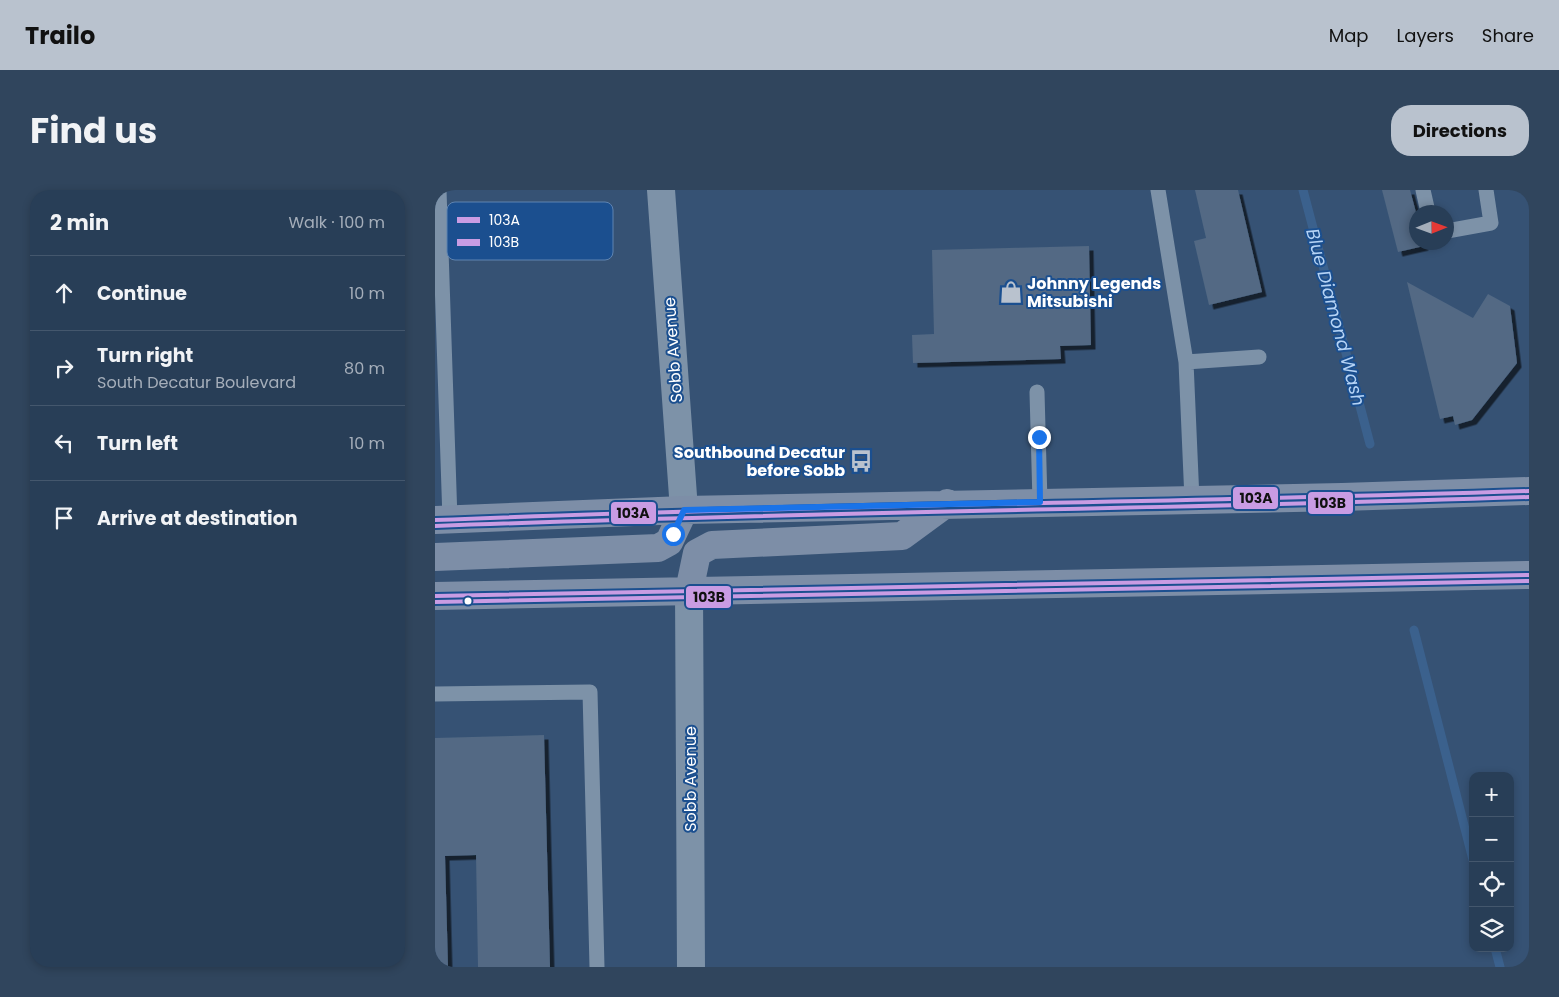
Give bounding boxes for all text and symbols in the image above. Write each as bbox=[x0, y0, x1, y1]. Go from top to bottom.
text: Trailo bbox=[25, 19, 95, 52]
text: Map bbox=[1329, 23, 1369, 48]
text: Layers bbox=[1397, 23, 1454, 48]
text: Share bbox=[1482, 23, 1534, 48]
button: Directions bbox=[1391, 105, 1529, 156]
text: Find us bbox=[30, 106, 157, 155]
legend bbox=[447, 202, 613, 260]
north arrow bbox=[1409, 205, 1454, 250]
text: 2 min bbox=[50, 208, 109, 237]
text: 103A bbox=[489, 210, 520, 230]
text: Walk · 100 m bbox=[288, 211, 385, 234]
water label: Blue Diamond Wash bbox=[1300, 226, 1372, 408]
text: 103B bbox=[489, 232, 519, 252]
place label: Johnny Legends Mitsubishi bbox=[1027, 272, 1161, 313]
icon: ahead bbox=[50, 279, 78, 307]
shop icon: Johnny Legends Mitsubishi bbox=[998, 279, 1024, 305]
text: Continue bbox=[97, 280, 187, 307]
text: 10 m bbox=[349, 282, 385, 305]
street label: Sobb Avenue bbox=[658, 296, 688, 403]
text: Turn right bbox=[97, 342, 193, 369]
icon: right bbox=[50, 354, 78, 382]
text: 80 m bbox=[344, 357, 385, 380]
text: South Decatur Boulevard bbox=[97, 371, 296, 394]
route end bbox=[1028, 426, 1051, 449]
icon: left bbox=[50, 429, 78, 457]
text: Turn left bbox=[97, 430, 178, 457]
text: 10 m bbox=[349, 432, 385, 455]
place label: Southbound Decatur before Sobb bbox=[674, 441, 845, 482]
bus stop icon: Southbound Decatur before Sobb bbox=[848, 448, 874, 474]
line badge: 103A bbox=[1232, 486, 1279, 510]
text: 103A bbox=[1239, 488, 1273, 508]
line badge: 103B bbox=[1307, 491, 1354, 515]
text: 103B bbox=[1314, 493, 1346, 513]
line badge: 103A bbox=[610, 501, 657, 525]
text: 103A bbox=[616, 503, 650, 523]
icon: arrive bbox=[50, 504, 78, 532]
text: Arrive at destination bbox=[97, 505, 298, 532]
route start bbox=[662, 523, 685, 546]
line badge: 103B bbox=[685, 585, 732, 609]
text: 103B bbox=[693, 587, 725, 607]
unlabelled marker bbox=[463, 596, 473, 606]
street label: Sobb Avenue bbox=[679, 726, 702, 832]
map controls bbox=[1469, 772, 1514, 952]
button: + bbox=[1469, 772, 1514, 817]
button: − bbox=[1469, 817, 1514, 862]
button: locate bbox=[1469, 862, 1514, 907]
button: layers bbox=[1469, 907, 1514, 952]

